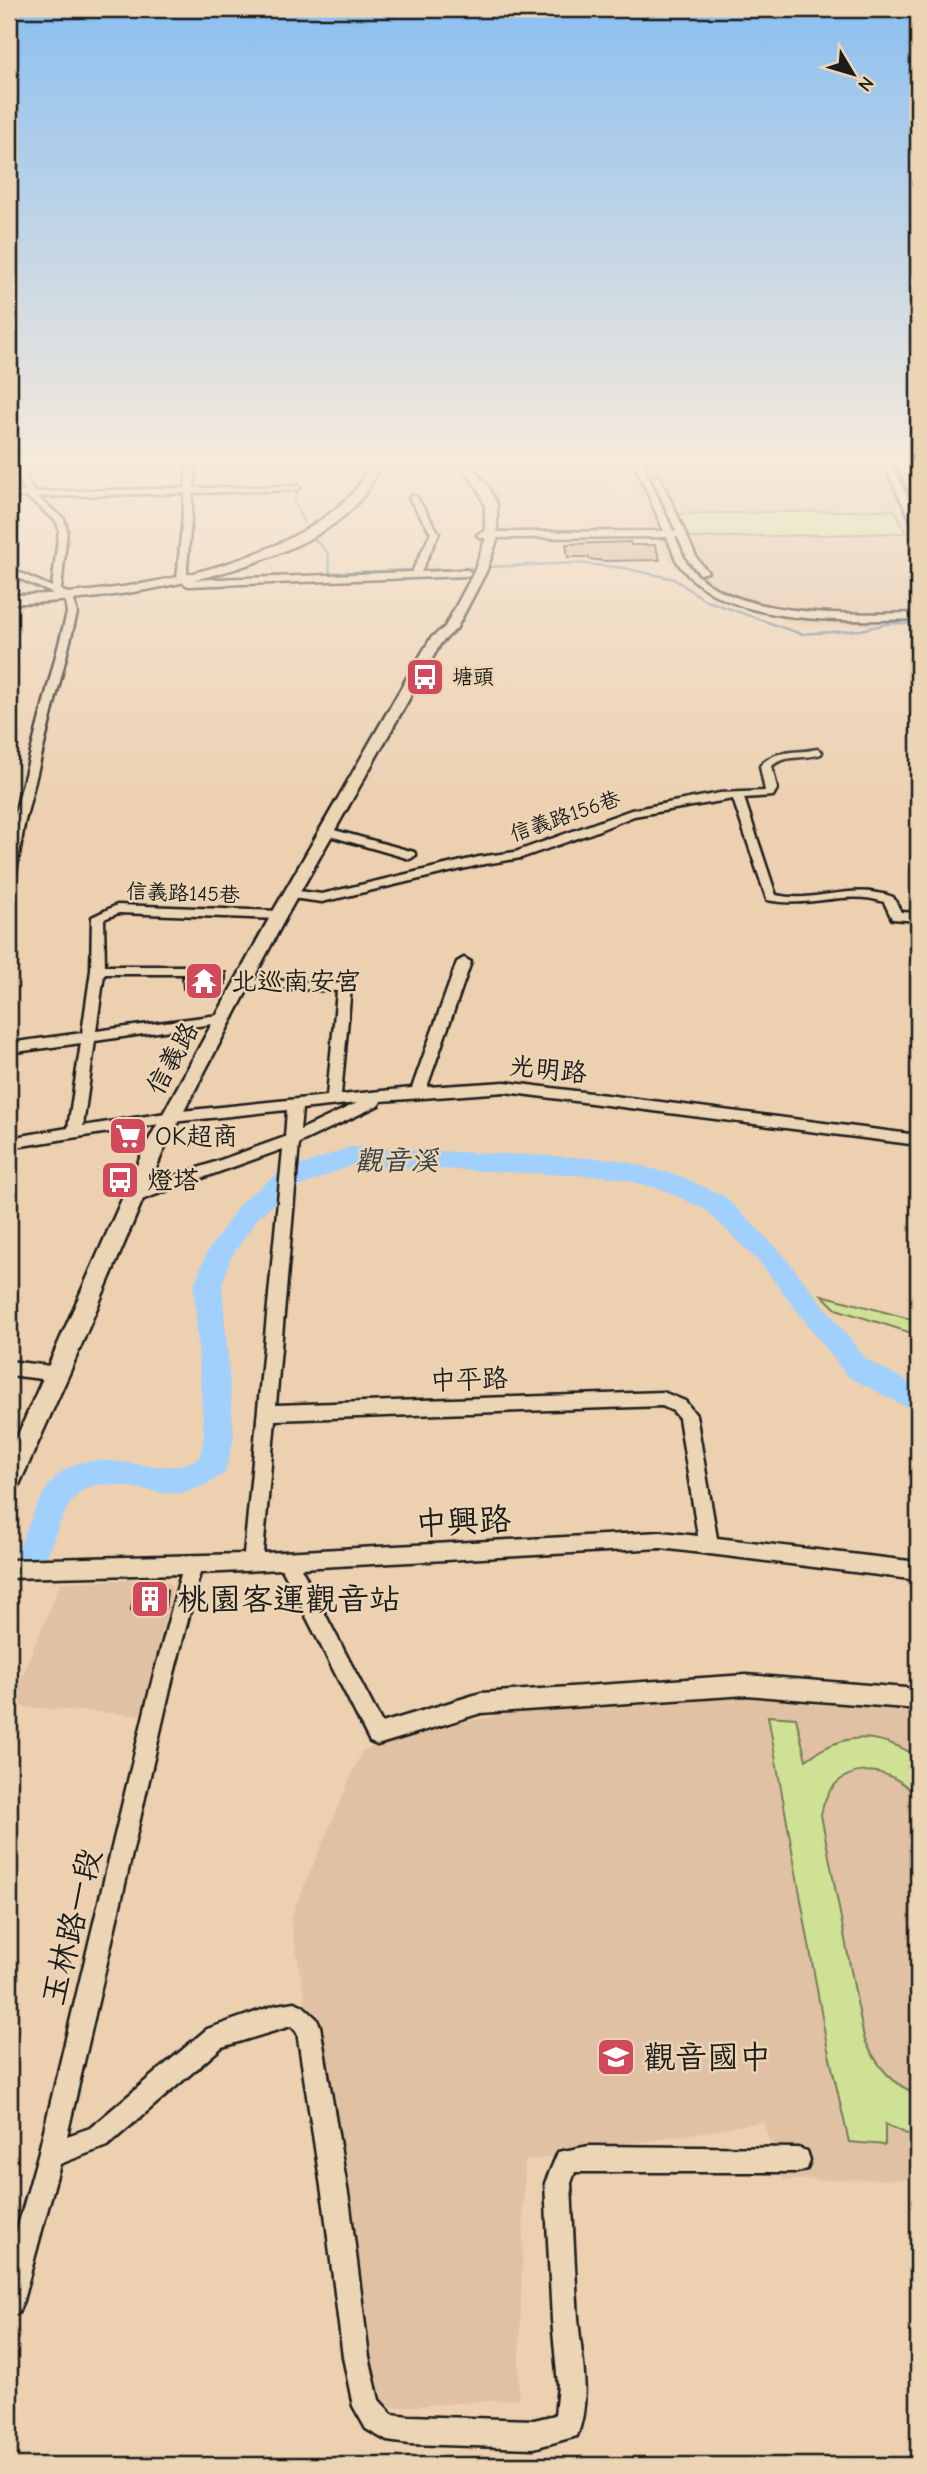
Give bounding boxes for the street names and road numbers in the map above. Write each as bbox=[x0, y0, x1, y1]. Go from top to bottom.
street label: 信義路156巷 bbox=[507, 786, 623, 846]
street label: 信義路145巷 bbox=[126, 879, 240, 907]
street label: 信義路 bbox=[141, 1017, 205, 1100]
street label: 光明路 bbox=[508, 1051, 588, 1089]
street label: 中平路 bbox=[430, 1364, 509, 1396]
street label: 中興路 bbox=[414, 1501, 512, 1542]
street label: 玉林路一段 bbox=[34, 1845, 109, 2009]

